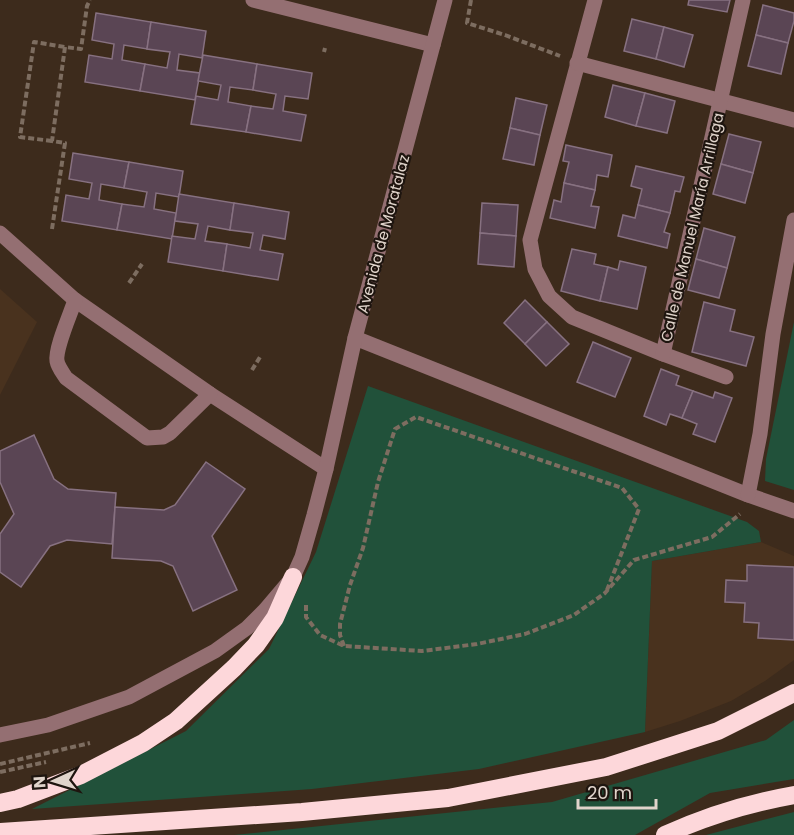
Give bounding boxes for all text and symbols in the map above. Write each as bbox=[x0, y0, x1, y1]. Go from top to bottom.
street label: Calle de Manuel María Arrillaga bbox=[655, 110, 729, 344]
street label: Avenida de Moratalaz bbox=[352, 152, 414, 316]
north arrow bbox=[24, 751, 84, 811]
scale bar bbox=[578, 772, 656, 810]
text: N bbox=[28, 775, 51, 789]
text: 20 m bbox=[587, 780, 632, 805]

